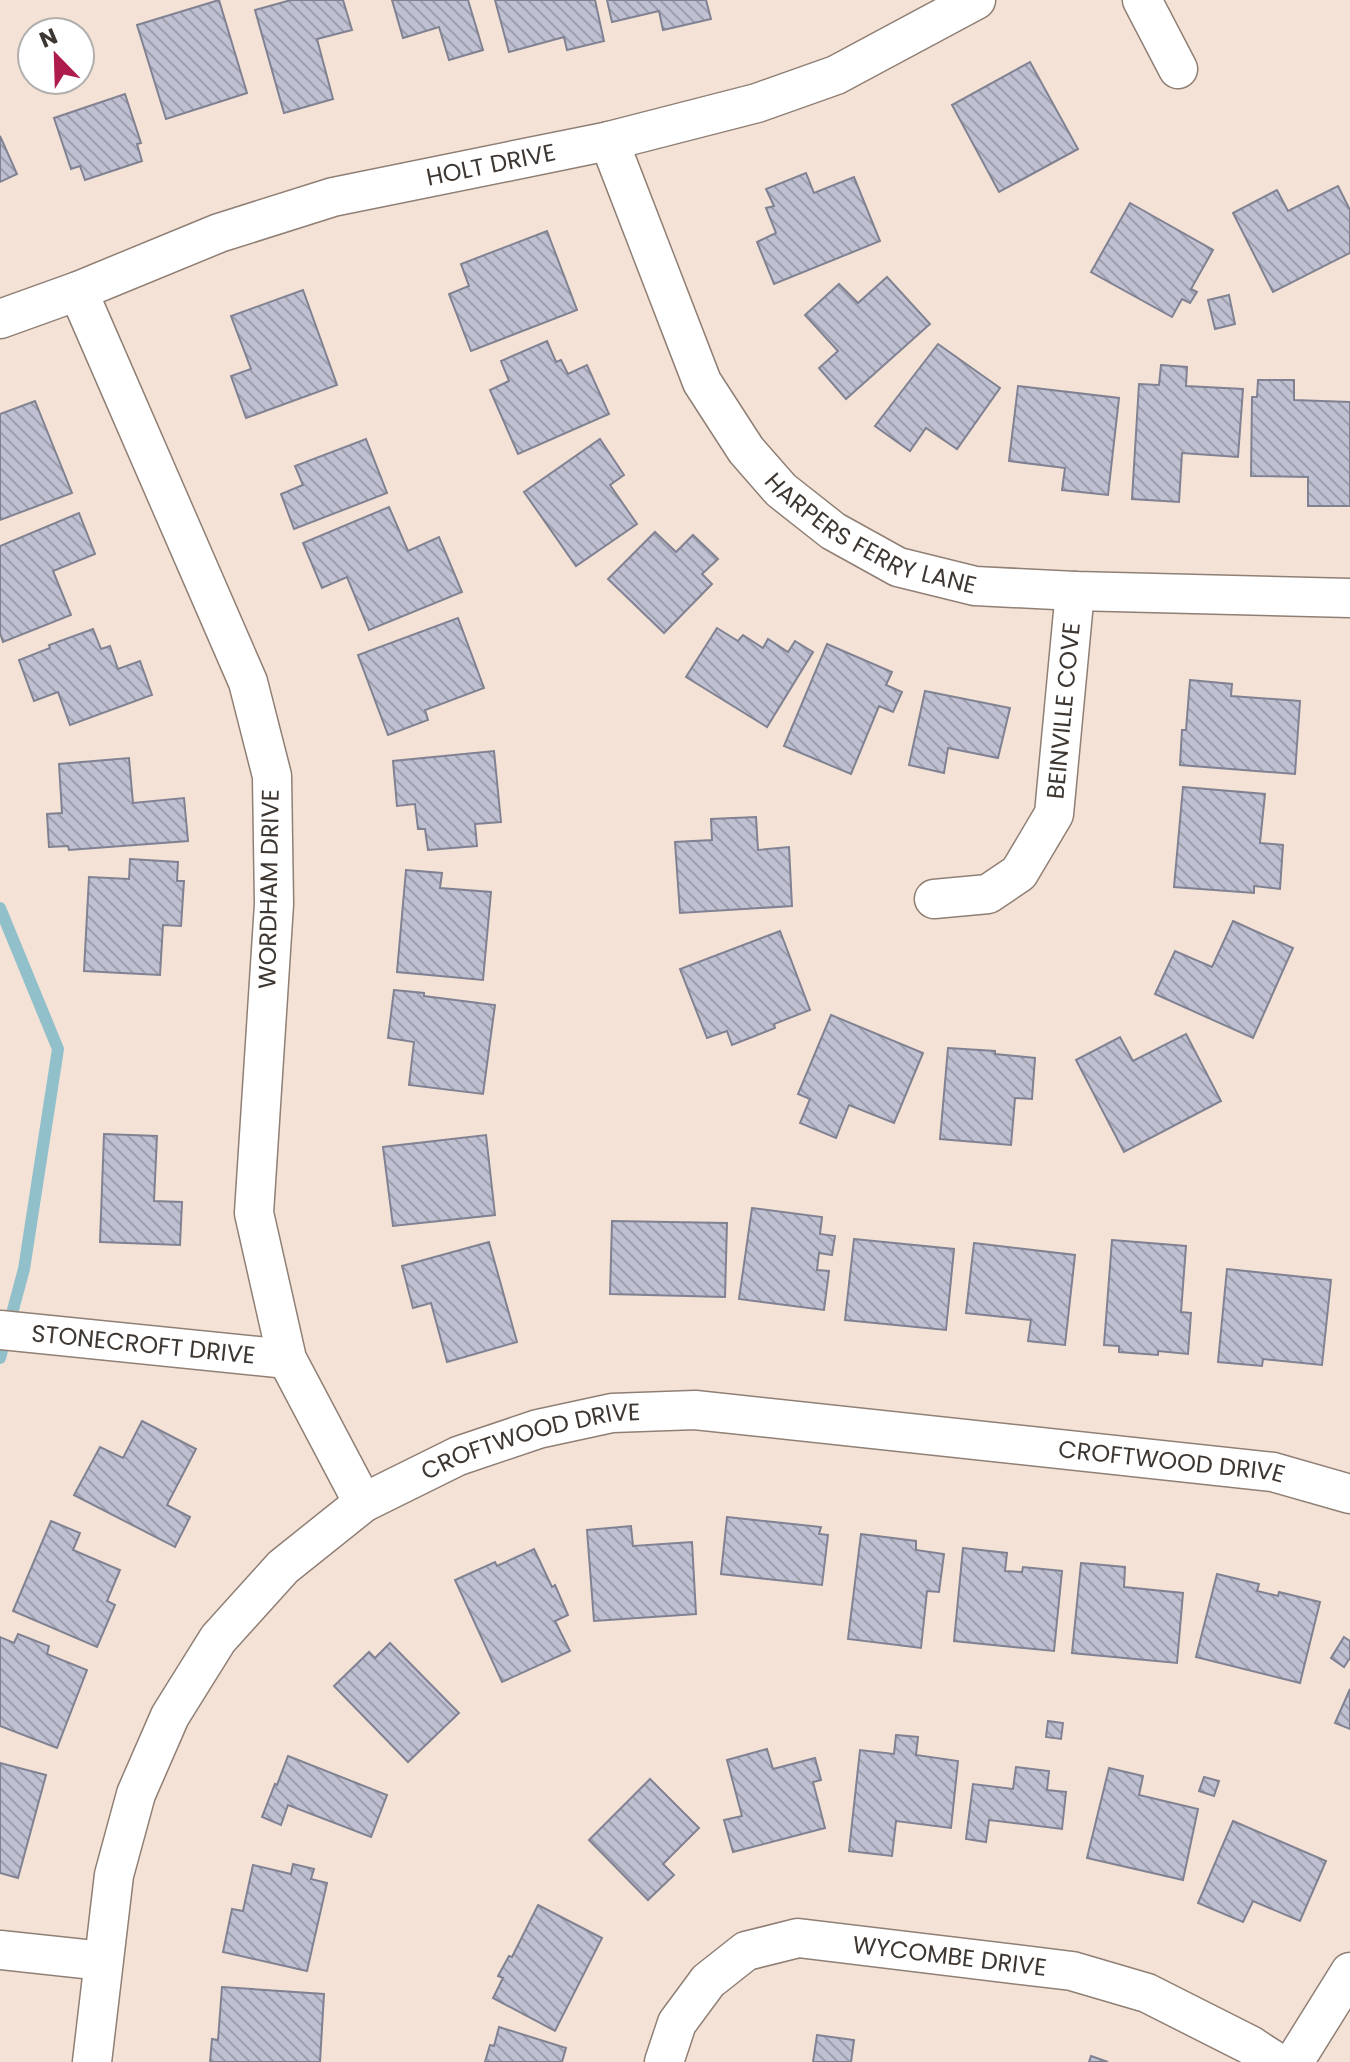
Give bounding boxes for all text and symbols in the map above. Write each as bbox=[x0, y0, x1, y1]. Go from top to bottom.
north arrow bbox=[16, 16, 96, 96]
text: N bbox=[35, 21, 62, 56]
street label: HOLT DRIVE bbox=[423, 135, 558, 194]
street label: HARPERS FERRY LANE bbox=[757, 465, 980, 602]
street label: BEINVILLE COVE bbox=[1038, 621, 1088, 801]
street label: WORDHAM DRIVE bbox=[250, 789, 287, 989]
street label: STONECROFT DRIVE bbox=[30, 1316, 257, 1372]
street label: CROFTWOOD DRIVE bbox=[415, 1395, 641, 1488]
street label: CROFTWOOD DRIVE bbox=[1057, 1432, 1289, 1491]
street label: WYCOMBE DRIVE bbox=[851, 1928, 1048, 1984]

